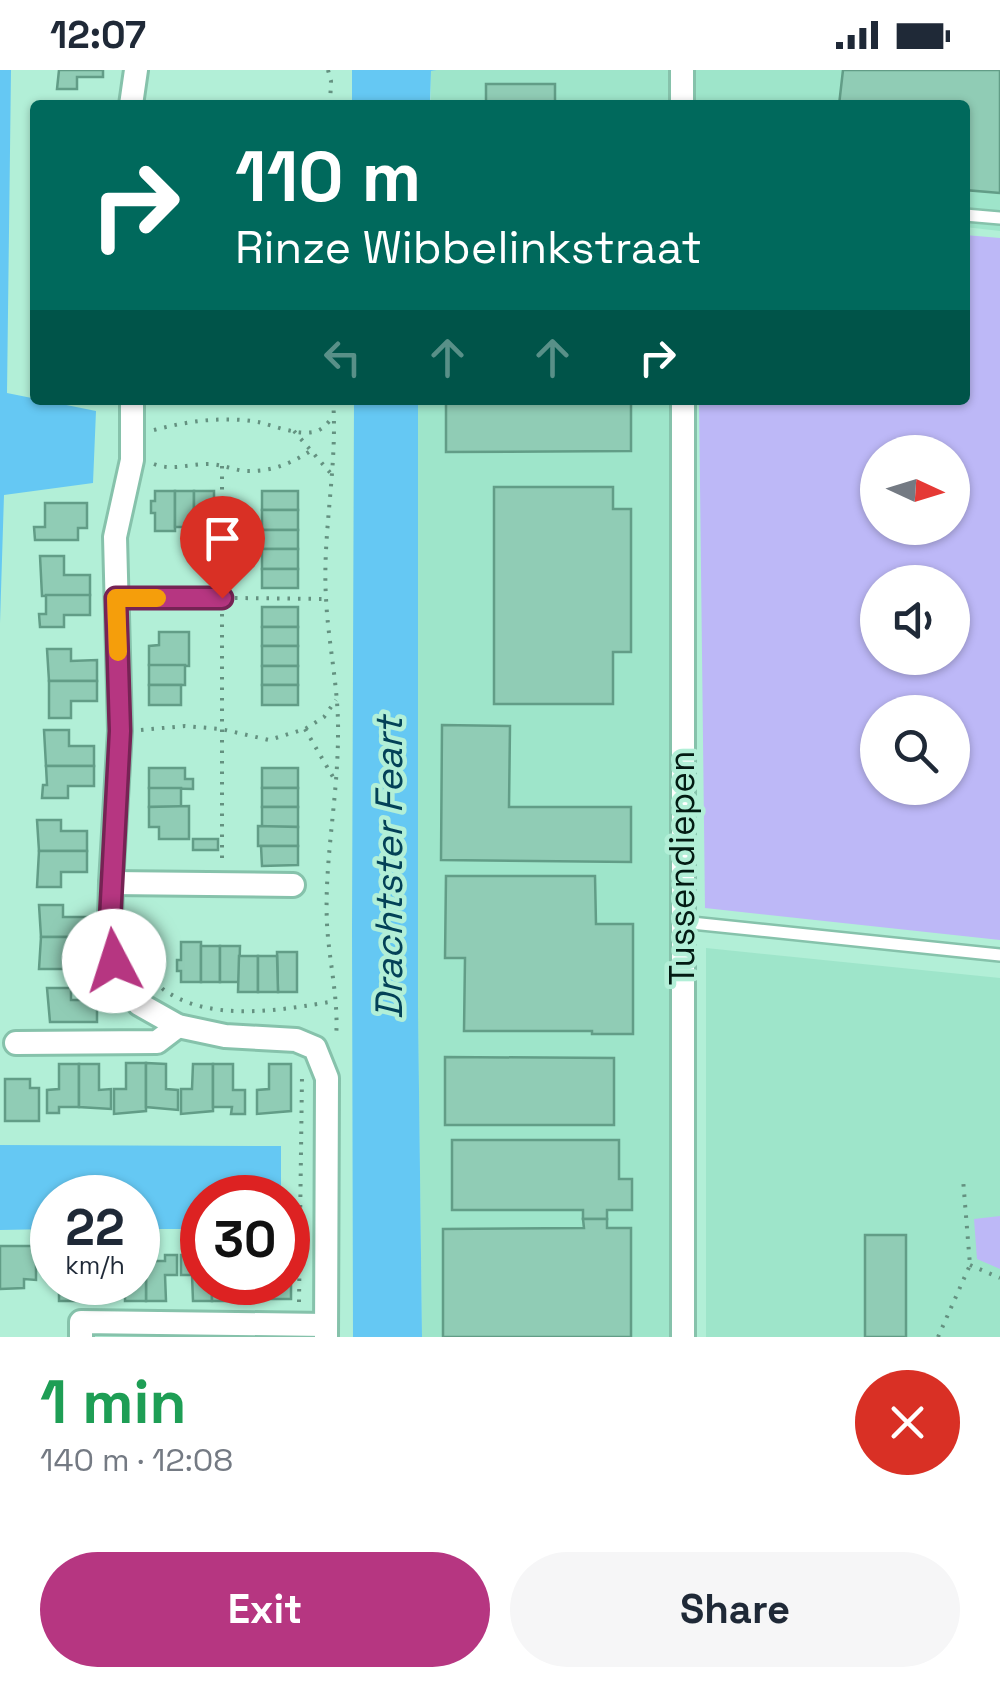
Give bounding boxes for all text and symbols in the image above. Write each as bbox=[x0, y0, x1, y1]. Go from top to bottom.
text: 12:07 bbox=[50, 11, 146, 59]
text: 110 m bbox=[235, 132, 421, 221]
icon: right bbox=[70, 140, 200, 270]
text: Rinze Wibbelinkstraat bbox=[235, 219, 702, 276]
icon: left bbox=[315, 330, 370, 385]
icon: ahead bbox=[420, 330, 475, 385]
icon: ahead bbox=[525, 330, 580, 385]
icon: right bbox=[630, 330, 685, 385]
north arrow bbox=[860, 435, 970, 545]
map controls bbox=[860, 435, 970, 805]
pin bbox=[180, 496, 265, 599]
icon: arrive bbox=[195, 511, 250, 566]
button: sound bbox=[860, 565, 970, 675]
button: search bbox=[860, 695, 970, 805]
water label: Drachtster Feart bbox=[365, 713, 413, 1019]
street label: Tussendiepen bbox=[660, 751, 704, 985]
position arrow bbox=[62, 909, 166, 1013]
speed limit sign: 30 bbox=[180, 1175, 310, 1305]
text: 22 bbox=[65, 1196, 125, 1260]
text: km/h bbox=[65, 1249, 125, 1281]
text: 1 min bbox=[40, 1364, 187, 1441]
button: close bbox=[855, 1370, 960, 1475]
text: 140 m · 12:08 bbox=[40, 1440, 233, 1480]
button: Exit bbox=[40, 1552, 490, 1667]
button: Share bbox=[510, 1552, 960, 1667]

